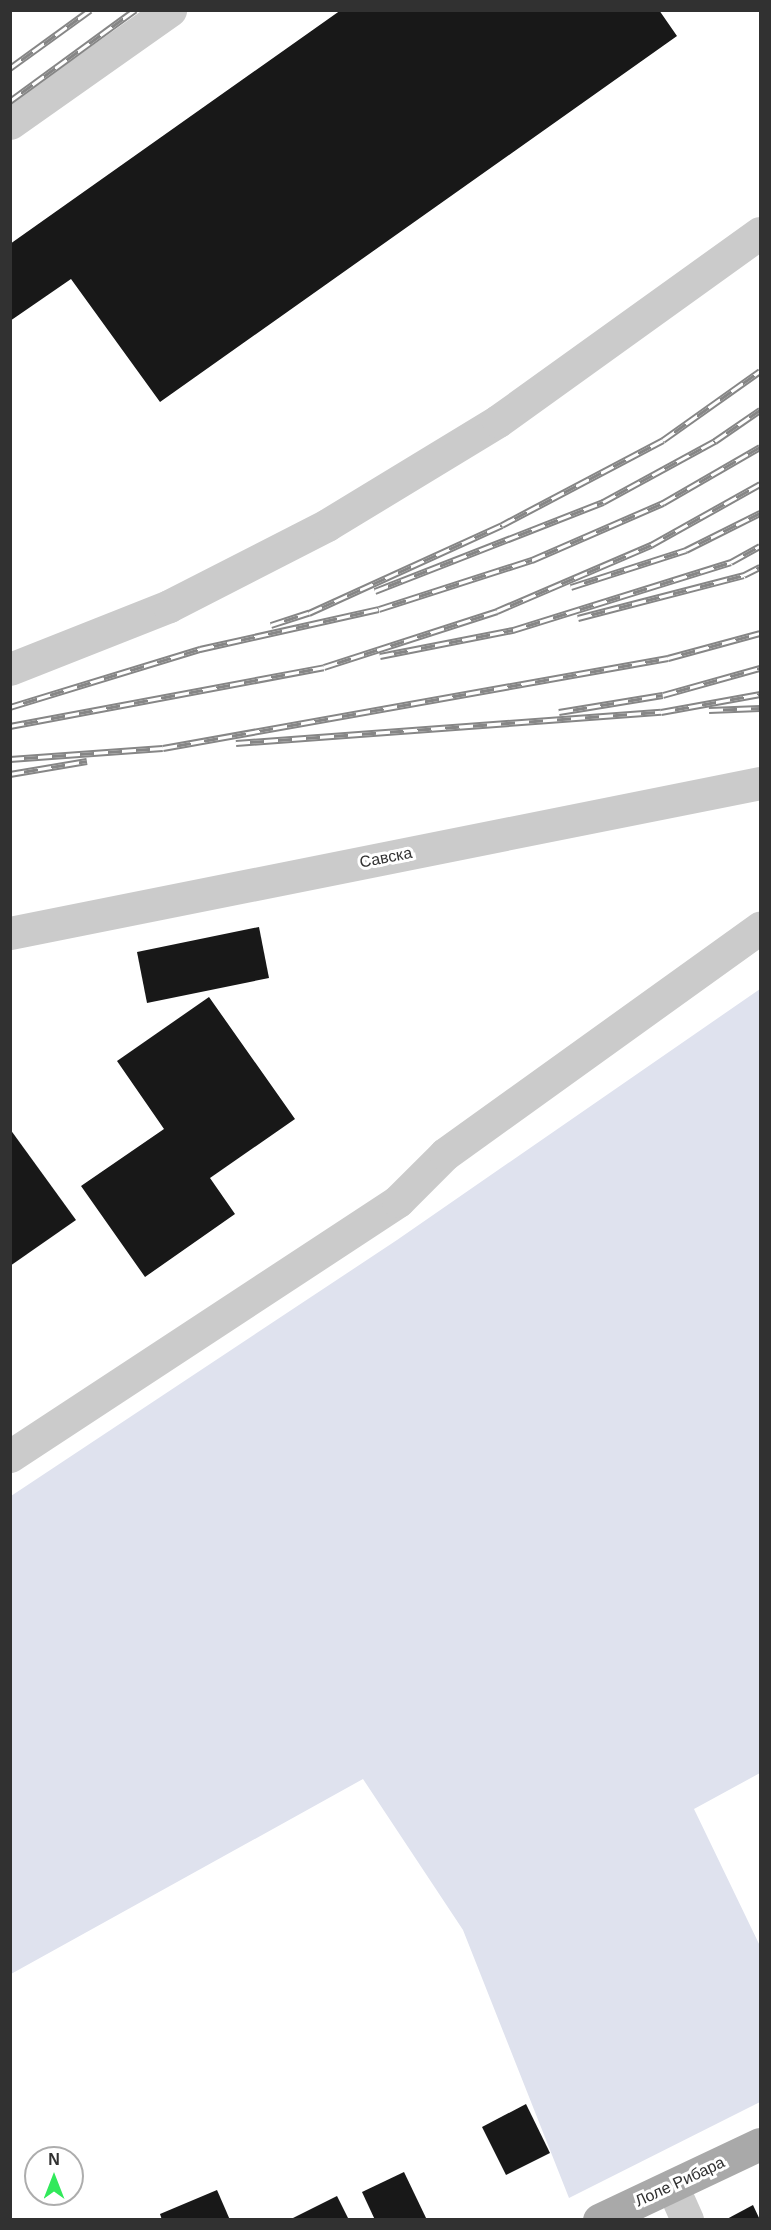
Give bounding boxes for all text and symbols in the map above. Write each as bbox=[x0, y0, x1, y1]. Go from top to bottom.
street label: Савска bbox=[358, 844, 414, 872]
north arrow bbox=[24, 2146, 84, 2206]
text: N bbox=[48, 2151, 60, 2168]
street label: Лоле Рибара bbox=[632, 2153, 728, 2211]

